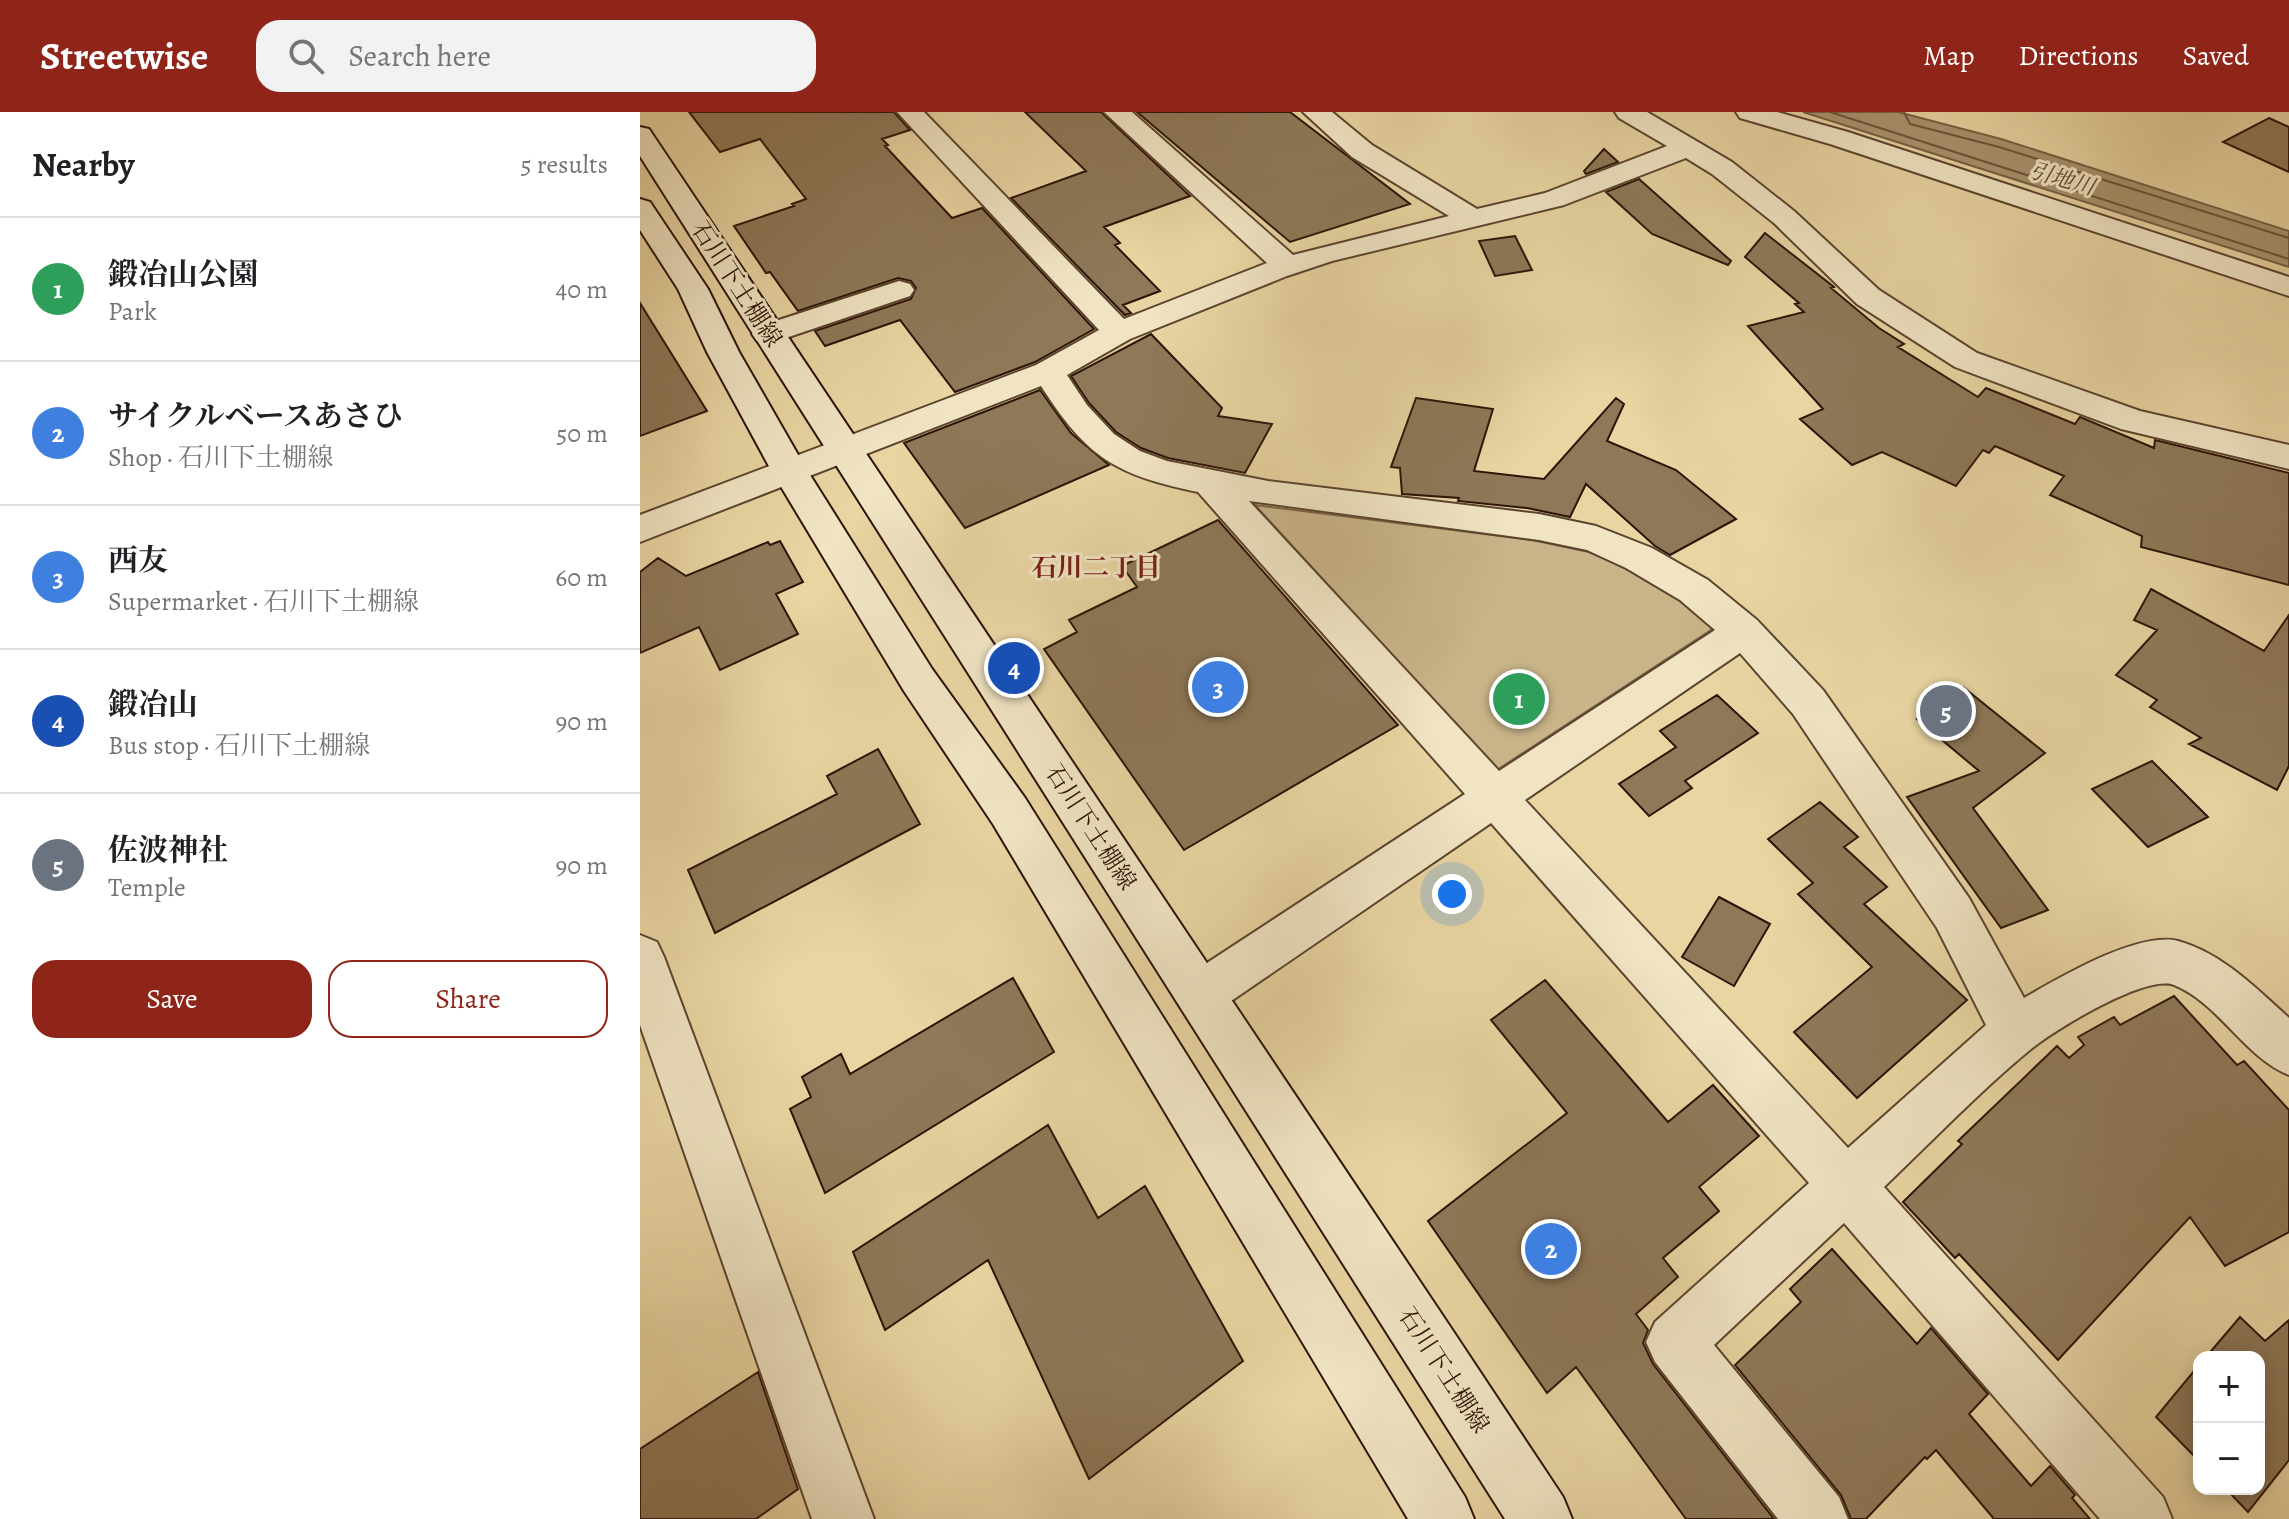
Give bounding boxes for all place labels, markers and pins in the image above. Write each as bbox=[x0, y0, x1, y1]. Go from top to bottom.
pin: 4 bbox=[988, 638, 1040, 698]
pin: 3 bbox=[1192, 657, 1244, 717]
pin: 1 bbox=[1493, 669, 1545, 729]
pin: 5 bbox=[1920, 681, 1972, 741]
pin: 2 bbox=[1525, 1219, 1577, 1279]

